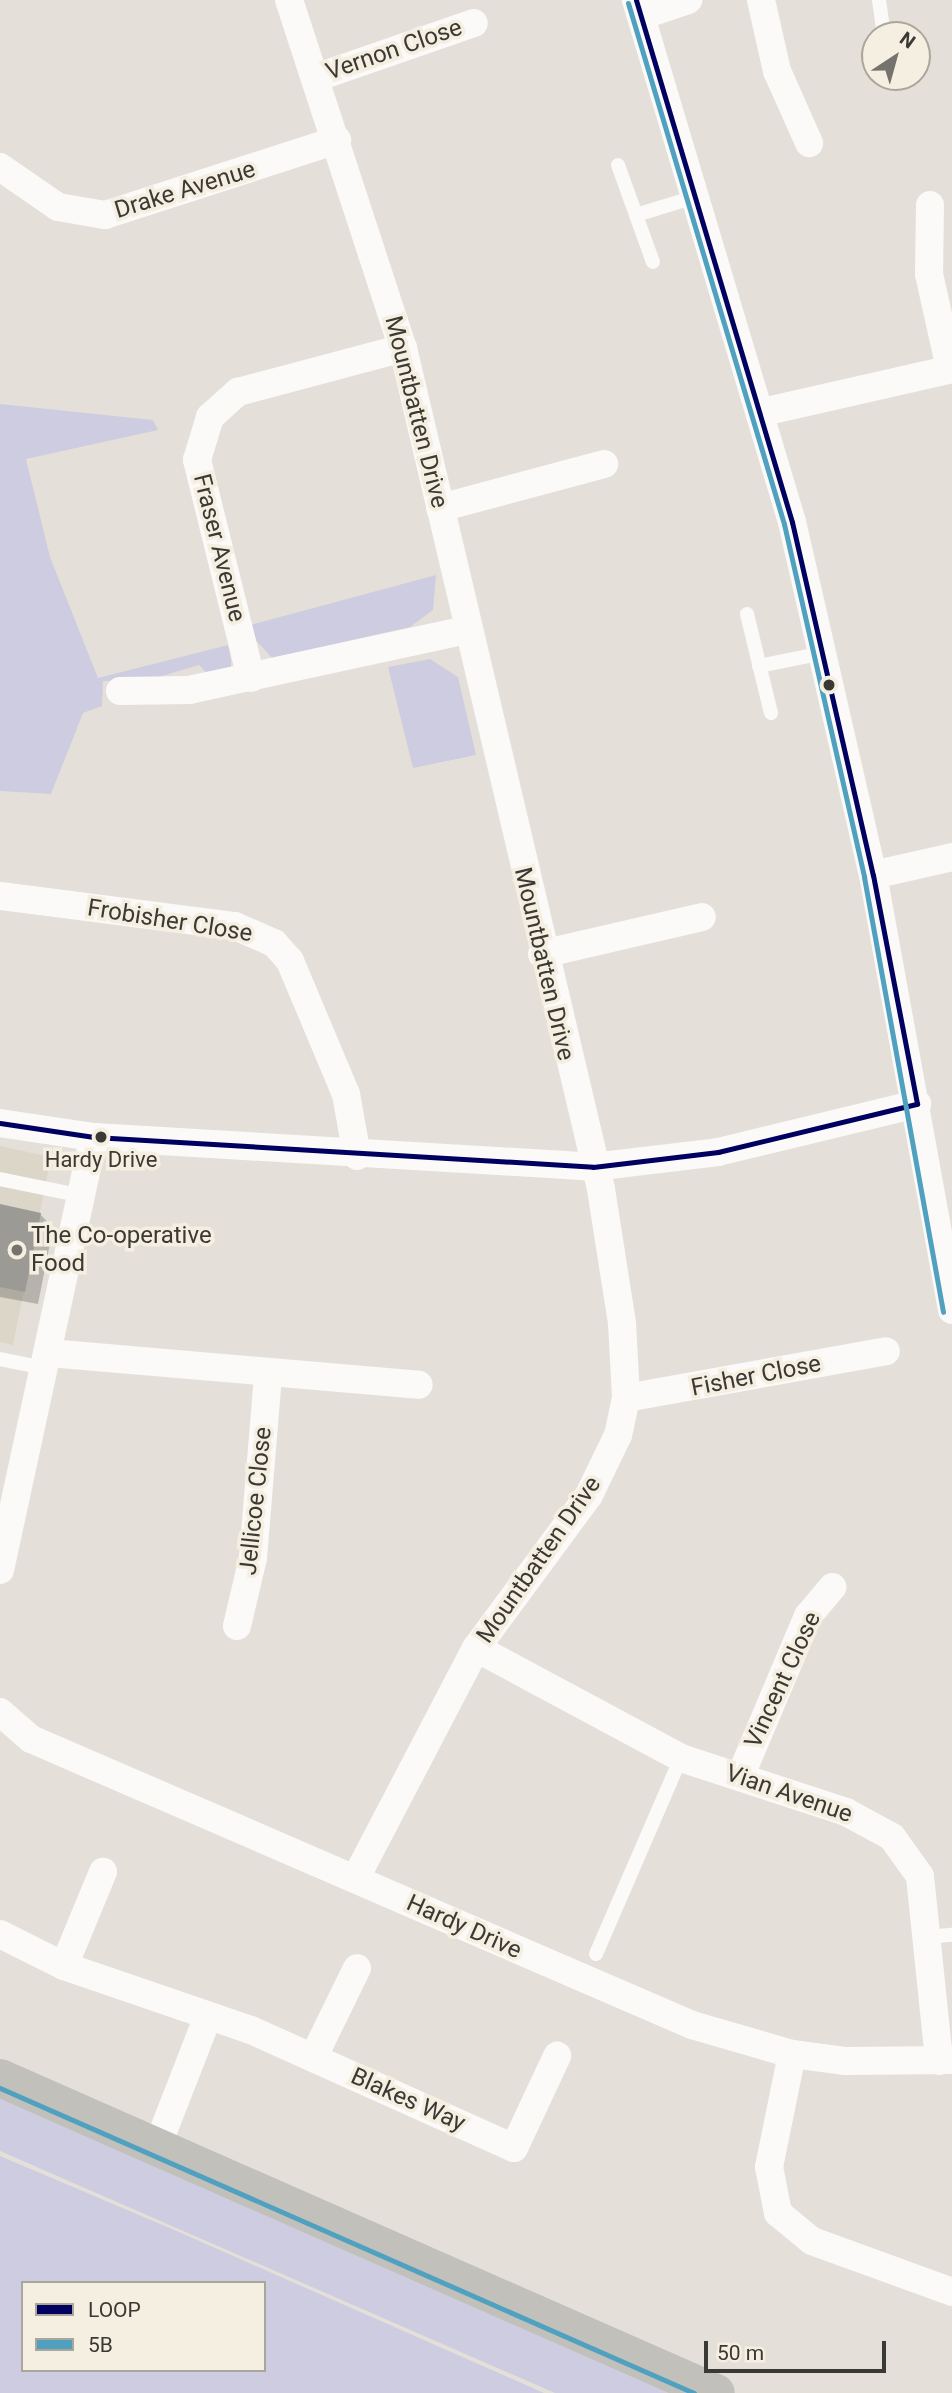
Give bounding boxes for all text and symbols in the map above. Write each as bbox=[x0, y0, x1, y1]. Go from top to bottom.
street label: Vernon Close bbox=[322, 13, 466, 87]
north arrow bbox=[861, 21, 931, 91]
text: N bbox=[895, 27, 920, 53]
street label: Drake Avenue bbox=[111, 155, 259, 225]
street label: Mountbatten Drive bbox=[378, 313, 454, 511]
street label: Fraser Avenue bbox=[187, 471, 251, 625]
unlabelled marker bbox=[822, 678, 836, 692]
street label: Mountbatten Drive bbox=[508, 865, 580, 1063]
street label: Frobisher Close bbox=[86, 894, 254, 948]
marker: Hardy Drive bbox=[94, 1130, 108, 1144]
place label: Hardy Drive bbox=[45, 1147, 157, 1173]
place label: The Co-operative Food bbox=[31, 1222, 212, 1278]
marker: The Co-operative Food bbox=[9, 1242, 25, 1258]
street label: Fisher Close bbox=[689, 1349, 823, 1403]
street label: Jellicoe Close bbox=[234, 1426, 278, 1576]
street label: Mountbatten Drive bbox=[471, 1471, 607, 1649]
street label: Vincent Close bbox=[739, 1607, 827, 1753]
street label: Vian Avenue bbox=[722, 1759, 856, 1829]
street label: Hardy Drive bbox=[402, 1889, 526, 1965]
street label: Blakes Way bbox=[346, 2062, 470, 2138]
legend bbox=[21, 2281, 266, 2372]
text: LOOP bbox=[88, 2298, 141, 2322]
scale bar bbox=[707, 2326, 889, 2370]
text: 5B bbox=[88, 2333, 113, 2357]
text: 50 m bbox=[717, 2341, 764, 2365]

